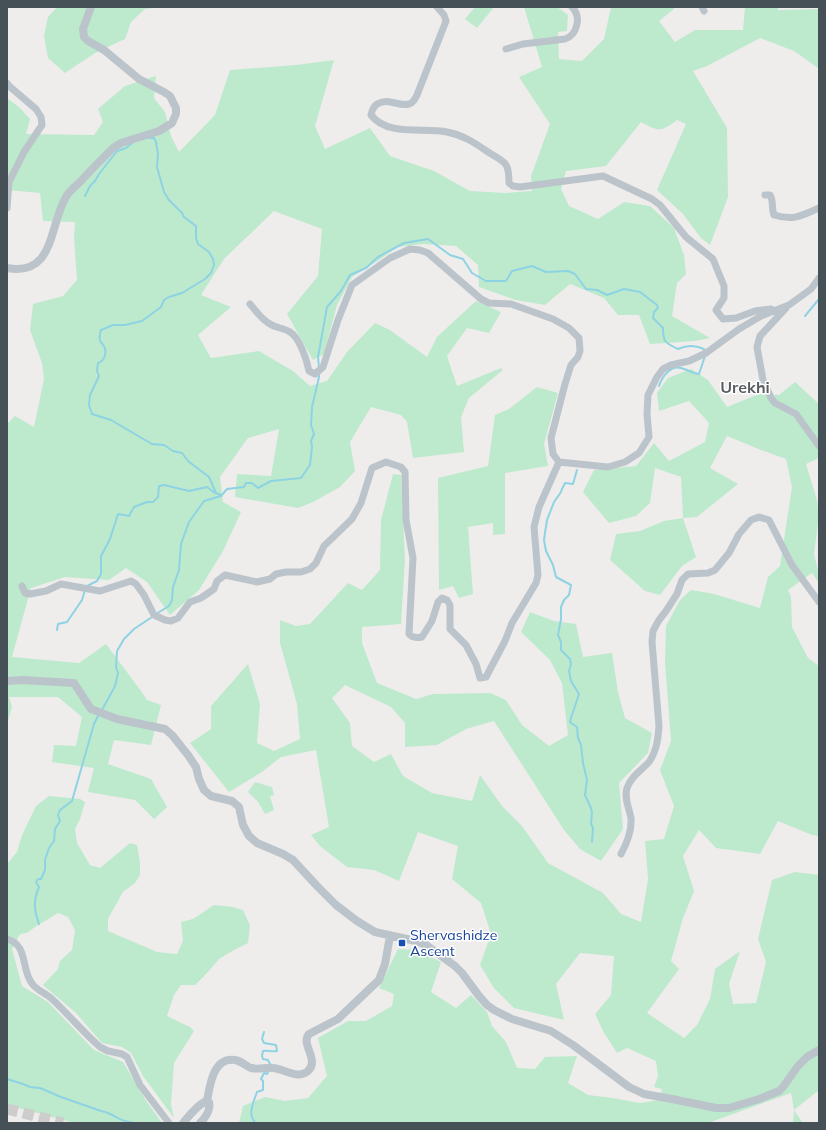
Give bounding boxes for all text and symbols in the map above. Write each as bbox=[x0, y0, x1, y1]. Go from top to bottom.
district label: Urekhi bbox=[720, 377, 770, 397]
place label: Shervashidze Ascent bbox=[410, 926, 497, 960]
marker: Shervashidze Ascent bbox=[397, 938, 407, 948]

